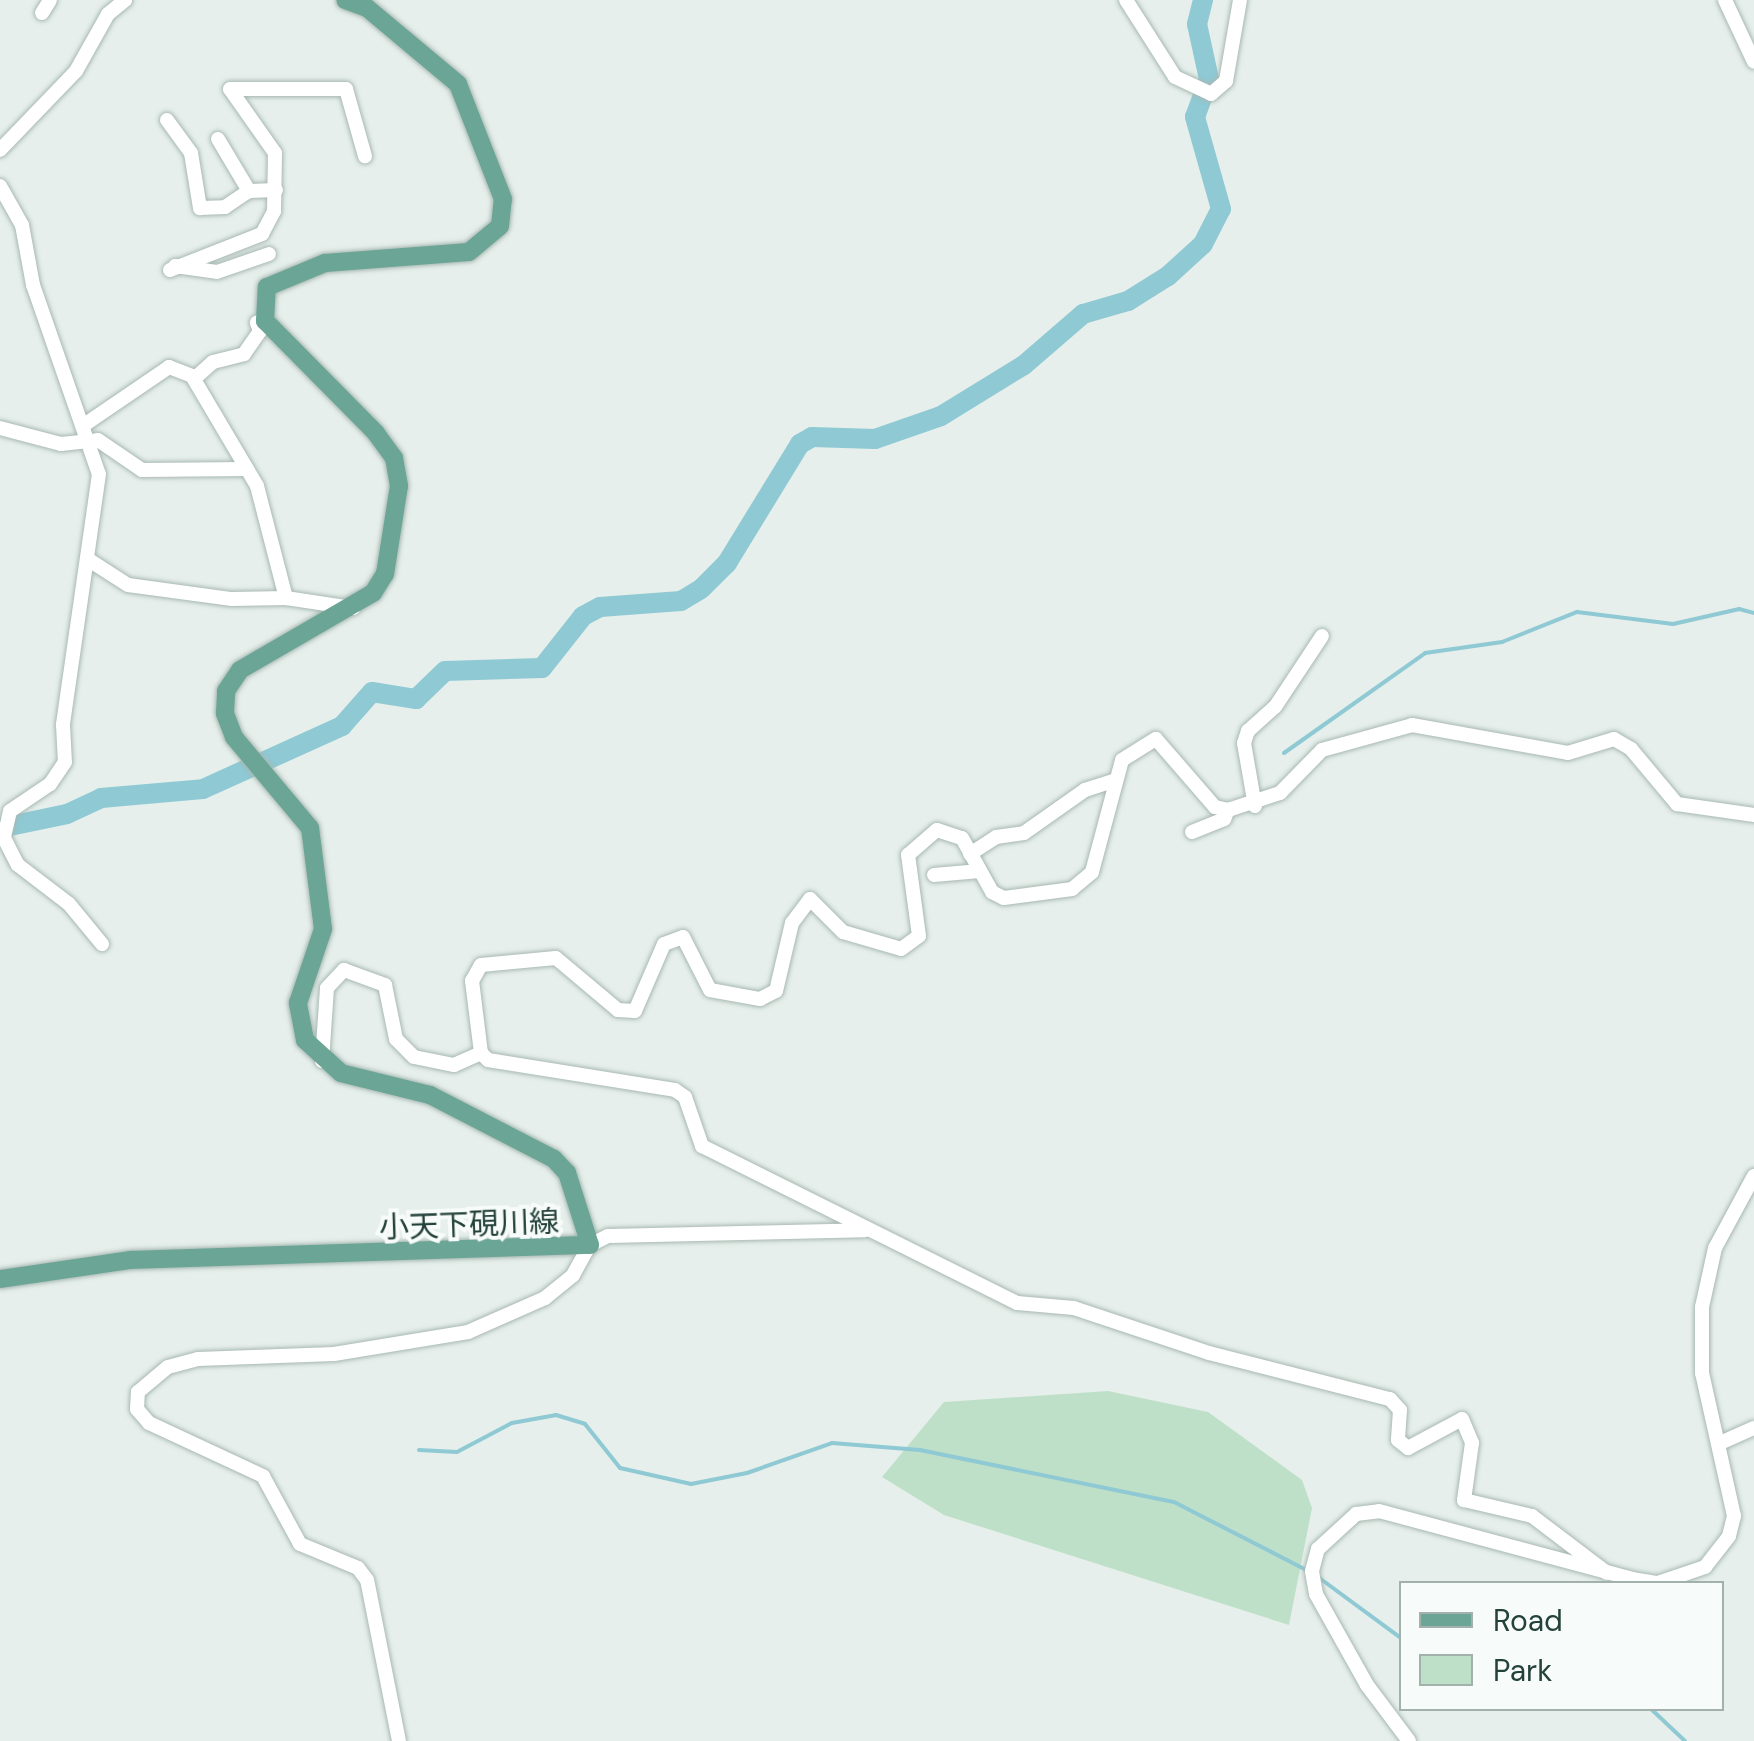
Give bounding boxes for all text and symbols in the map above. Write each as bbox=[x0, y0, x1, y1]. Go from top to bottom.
street label: 小天下硯川線 bbox=[378, 1204, 560, 1246]
legend bbox=[1399, 1581, 1724, 1711]
text: Road bbox=[1493, 1601, 1563, 1640]
text: Park bbox=[1493, 1651, 1552, 1690]

